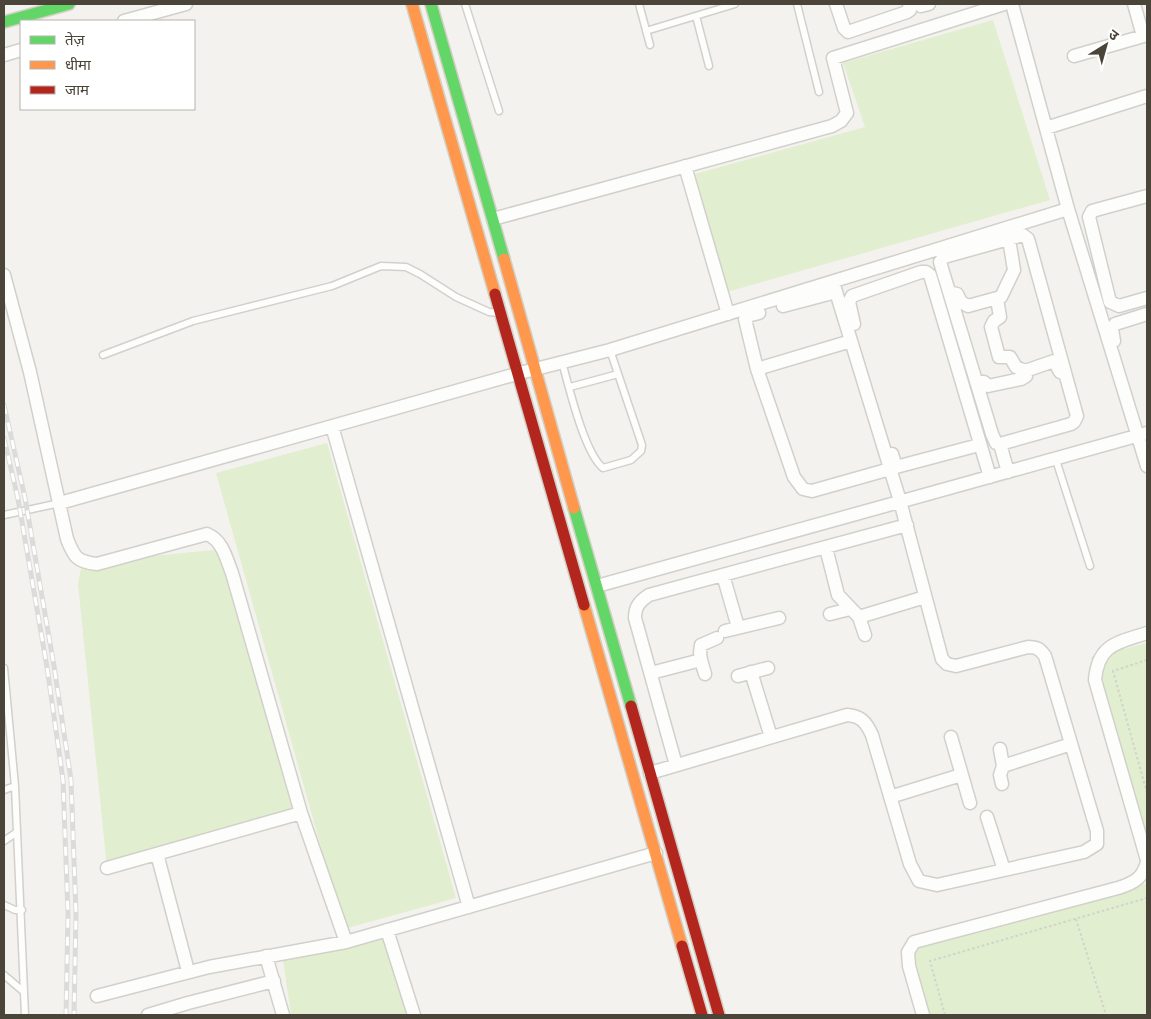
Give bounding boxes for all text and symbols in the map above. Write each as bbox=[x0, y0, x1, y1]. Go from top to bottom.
legend bbox=[20, 20, 195, 110]
north arrow bbox=[1081, 20, 1131, 70]
text: उ bbox=[1105, 25, 1123, 45]
text: तेज़ bbox=[65, 30, 86, 49]
text: धीमा bbox=[65, 55, 92, 74]
text: जाम bbox=[65, 80, 90, 99]

